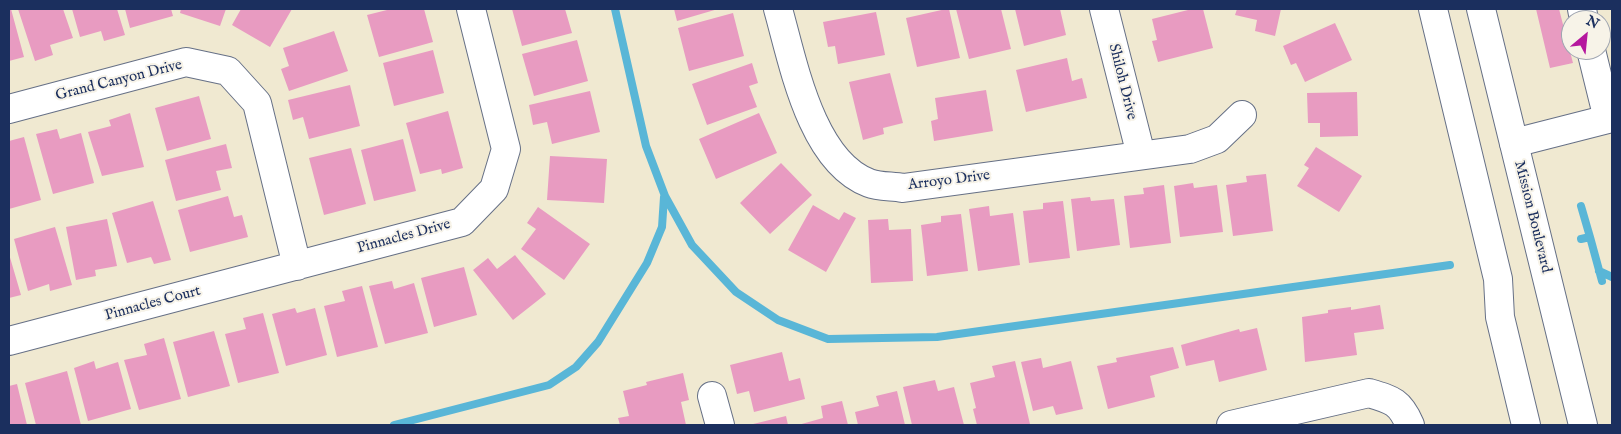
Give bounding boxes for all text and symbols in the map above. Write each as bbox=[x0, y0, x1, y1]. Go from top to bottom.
north arrow bbox=[1561, 10, 1611, 60]
text: N bbox=[1583, 12, 1602, 33]
street label: Shiloh Drive bbox=[1104, 42, 1140, 122]
street label: Grand Canyon Drive bbox=[54, 57, 184, 105]
street label: Mission Boulevard bbox=[1509, 159, 1555, 275]
street label: Arroyo Drive bbox=[907, 167, 991, 195]
street label: Pinnacles Drive bbox=[355, 216, 453, 258]
street label: Pinnacles Court bbox=[103, 283, 203, 325]

